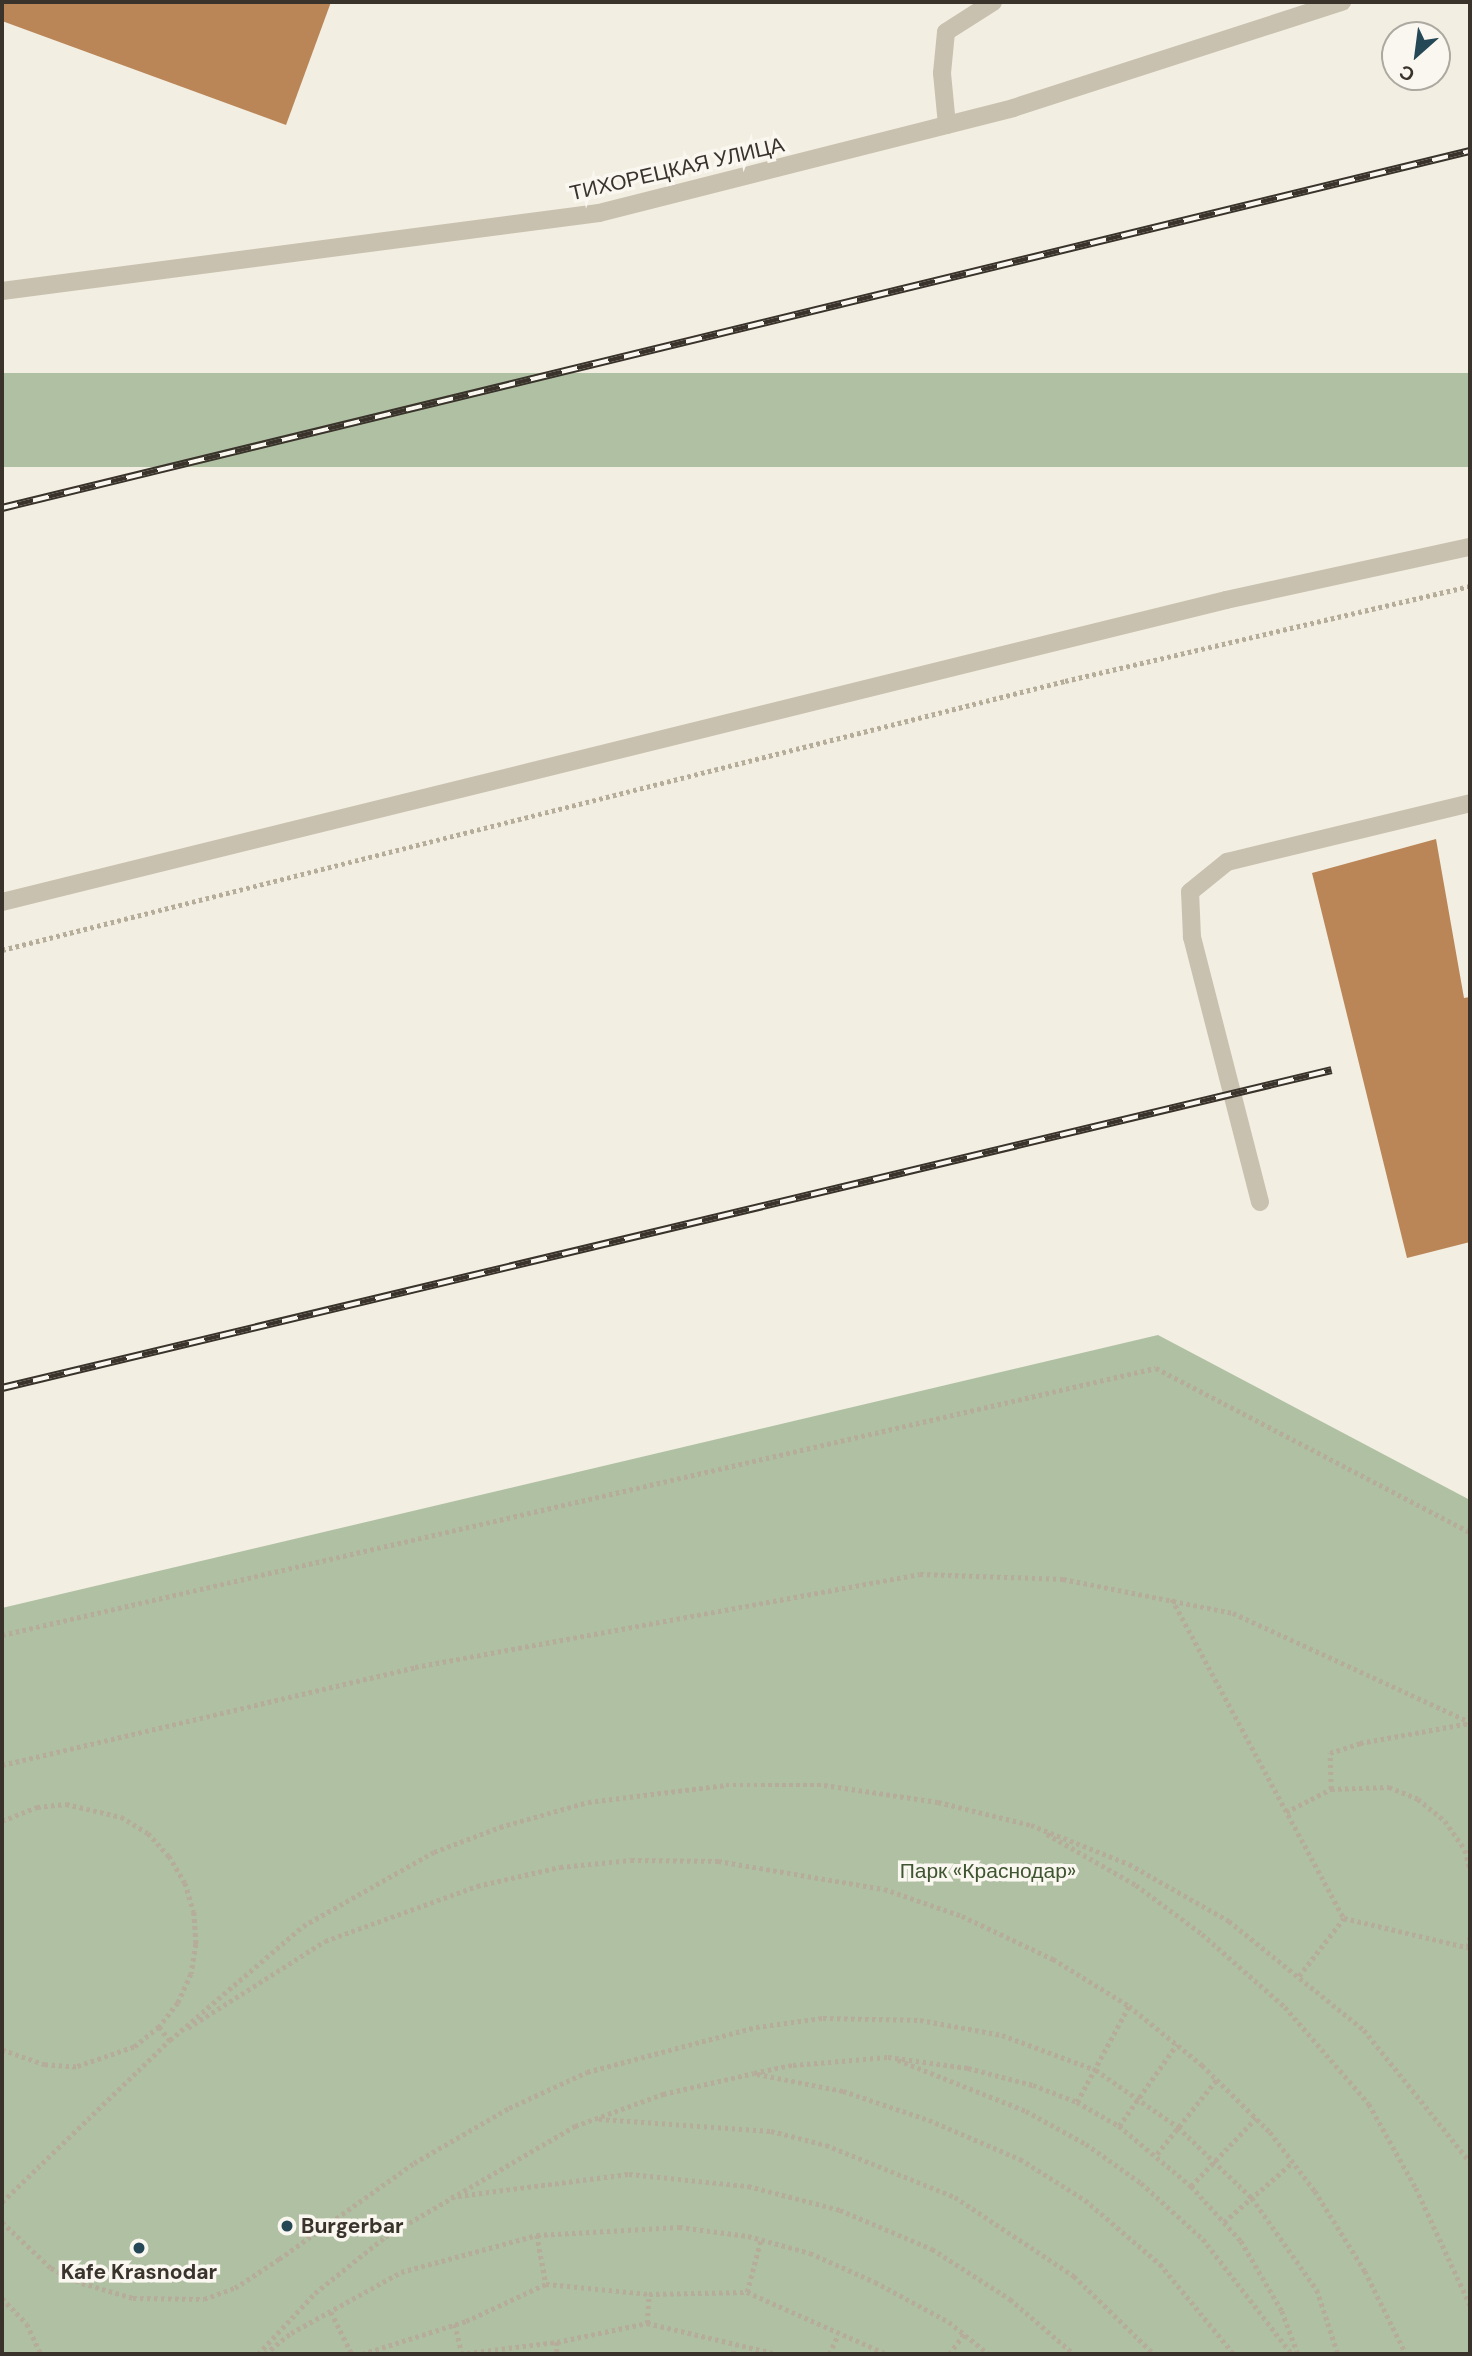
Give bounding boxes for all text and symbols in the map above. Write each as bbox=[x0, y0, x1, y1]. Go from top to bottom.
north arrow bbox=[1381, 21, 1451, 91]
text: С bbox=[1395, 59, 1419, 87]
street label: ТИХОРЕЦКАЯ УЛИЦА bbox=[567, 132, 787, 206]
park label: Парк «Краснодар» bbox=[900, 1858, 1076, 1884]
place label: Burgerbar bbox=[301, 2213, 404, 2239]
marker: Burgerbar bbox=[279, 2218, 295, 2234]
marker: Kafe Krasnodar bbox=[131, 2240, 147, 2256]
place label: Kafe Krasnodar bbox=[61, 2259, 217, 2285]

